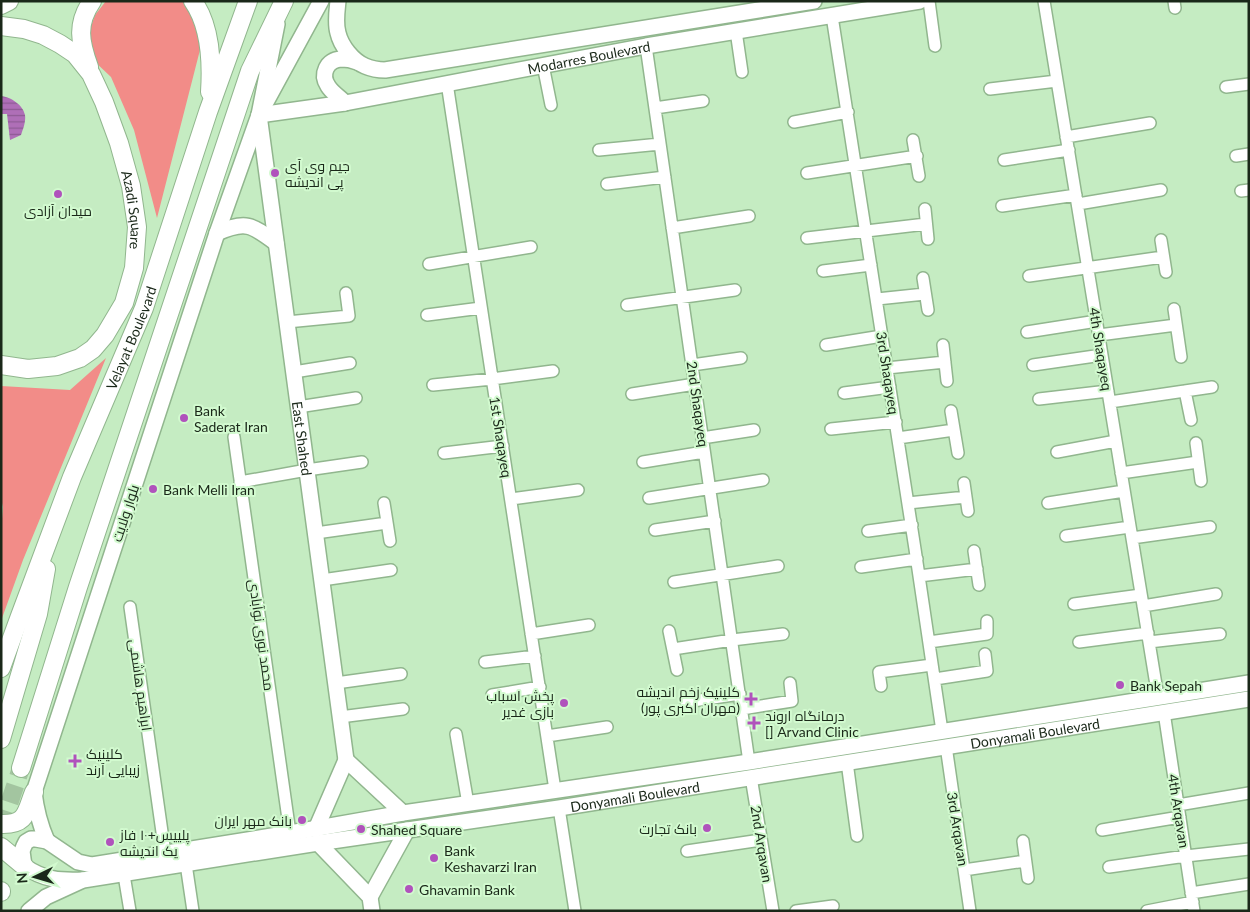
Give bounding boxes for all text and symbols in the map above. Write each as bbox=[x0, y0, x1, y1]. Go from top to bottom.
street label: Modarres Boulevard bbox=[526, 37, 651, 77]
place label: جیم وی آی پی اندیشه bbox=[285, 157, 350, 192]
marker: جیم وی آی پی اندیشه bbox=[269, 167, 281, 179]
street label: Azadi Square bbox=[118, 168, 146, 250]
marker: میدان آزادی bbox=[52, 188, 64, 200]
place label: میدان آزادی bbox=[24, 202, 92, 219]
street label: Velayat Boulevard bbox=[102, 284, 159, 392]
street label: 4th Shaqayeq bbox=[1086, 306, 1116, 392]
street label: 3rd Shaqayeq bbox=[873, 330, 903, 416]
street label: 2nd Shaqayeq bbox=[684, 360, 712, 448]
street label: 1st Shaqayeq bbox=[486, 395, 516, 479]
street label: East Shahed bbox=[289, 400, 316, 477]
place label: Bank Saderat Iran bbox=[194, 402, 268, 435]
marker: Bank Saderat Iran bbox=[178, 412, 190, 424]
place label: Bank Melli Iran bbox=[163, 481, 255, 498]
street label: بلوار ولایت bbox=[108, 482, 142, 544]
marker: Bank Melli Iran bbox=[147, 483, 159, 495]
street label: محمد نوری نوآبادی bbox=[246, 578, 278, 692]
street label: ابراهیم هاشمی bbox=[124, 638, 156, 732]
place label: Bank Sepah bbox=[1130, 677, 1202, 694]
marker: Bank Sepah bbox=[1114, 679, 1126, 691]
place label: کلینیک زخم اندیشه (مهران اکبری پور) bbox=[636, 683, 740, 718]
place label: پخش اسباب بازی غدیر bbox=[486, 687, 554, 720]
marker: کلینیک زخم اندیشه (مهران اکبری پور) bbox=[744, 692, 758, 706]
marker: پخش اسباب بازی غدیر bbox=[558, 697, 570, 709]
place label: درمانگاه اروند [] Arvand Clinic bbox=[765, 707, 859, 740]
street label: Donyamali Boulevard bbox=[969, 714, 1101, 751]
marker: درمانگاه اروند [] Arvand Clinic bbox=[747, 716, 761, 730]
place label: کلینیک زیبایی آرند bbox=[86, 745, 140, 778]
marker: کلینیک زیبایی آرند bbox=[68, 754, 82, 768]
street label: 4th Arqavan bbox=[1165, 773, 1193, 849]
street label: Donyamali Boulevard bbox=[569, 777, 701, 815]
street label: 3rd Arqavan bbox=[944, 791, 972, 867]
street label: 2nd Arqavan bbox=[748, 804, 776, 884]
place label: بانک مهر ایران bbox=[215, 812, 292, 829]
marker: بانک مهر ایران bbox=[296, 814, 308, 826]
place label: بانک تجارت bbox=[639, 820, 697, 837]
place label: Shahed Square bbox=[371, 821, 462, 838]
marker: بانک تجارت bbox=[701, 822, 713, 834]
marker: Shahed Square bbox=[355, 823, 367, 835]
place label: پلییس+١٠ فاز یک اندیشه bbox=[119, 826, 190, 859]
marker: پلییس+١٠ فاز یک اندیشه bbox=[104, 836, 116, 848]
place label: Bank Keshavarzi Iran bbox=[444, 842, 537, 875]
north arrow bbox=[10, 852, 60, 902]
marker: Bank Keshavarzi Iran bbox=[428, 852, 440, 864]
text: N bbox=[13, 872, 30, 884]
place label: Ghavamin Bank bbox=[419, 881, 516, 898]
marker: Ghavamin Bank bbox=[403, 883, 415, 895]

